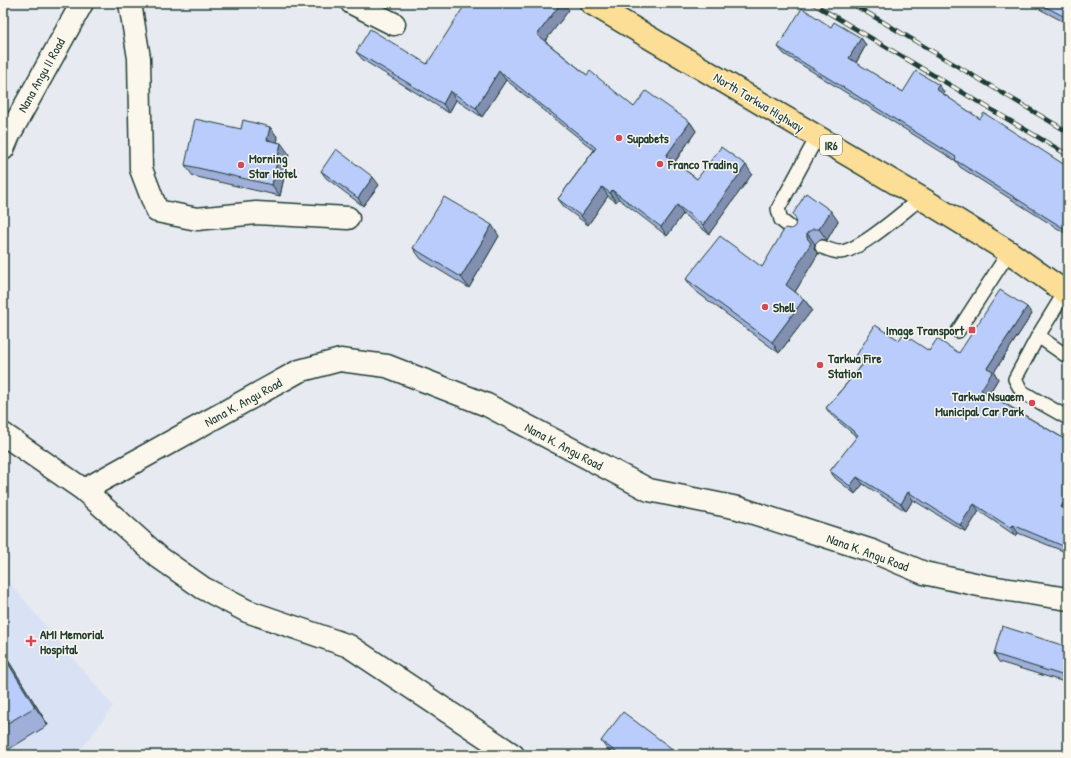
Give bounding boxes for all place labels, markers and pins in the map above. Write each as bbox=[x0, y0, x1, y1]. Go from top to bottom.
place label: Supabets bbox=[627, 129, 669, 148]
marker: Supabets bbox=[614, 133, 624, 143]
place label: Morning Star Hotel bbox=[249, 149, 297, 182]
place label: Franco Trading bbox=[667, 155, 738, 174]
marker: Franco Trading bbox=[655, 159, 665, 169]
marker: Morning Star Hotel bbox=[236, 160, 246, 170]
place label: Shell bbox=[773, 298, 796, 316]
marker: Shell bbox=[760, 302, 770, 312]
place label: Image Transport bbox=[886, 321, 965, 340]
marker: Image Transport bbox=[967, 325, 977, 335]
place label: Tarkwa Fire Station bbox=[827, 349, 882, 382]
marker: Tarkwa Fire Station bbox=[815, 360, 825, 370]
place label: Tarkwa Nsuaem Municipal Car Park bbox=[935, 387, 1025, 421]
marker: Tarkwa Nsuaem Municipal Car Park bbox=[1027, 398, 1037, 408]
place label: AMI Memorial Hospital bbox=[40, 625, 104, 659]
marker: AMI Memorial Hospital bbox=[25, 635, 37, 647]

